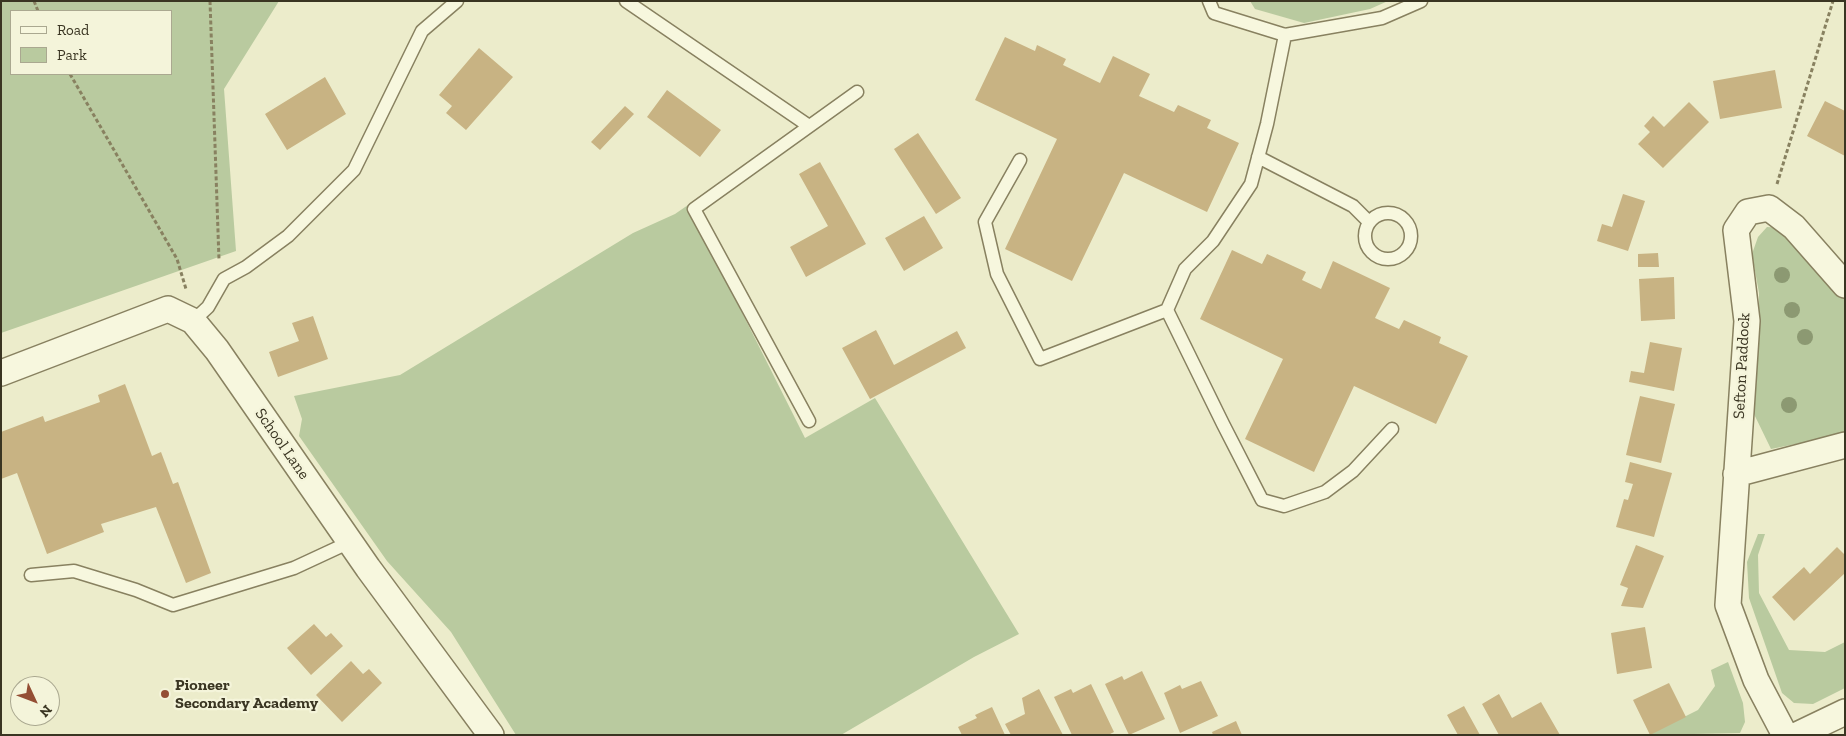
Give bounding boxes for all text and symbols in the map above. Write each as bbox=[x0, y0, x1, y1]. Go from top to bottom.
legend bbox=[10, 10, 172, 75]
text: Road bbox=[57, 21, 89, 39]
text: Park bbox=[57, 46, 87, 64]
street label: Sefton Paddock bbox=[1730, 312, 1754, 420]
street label: School Lane bbox=[251, 405, 313, 483]
place label: Pioneer Secondary Academy bbox=[175, 675, 318, 713]
north arrow bbox=[10, 676, 60, 726]
marker: Pioneer Secondary Academy bbox=[159, 688, 171, 700]
text: N bbox=[36, 701, 55, 721]

